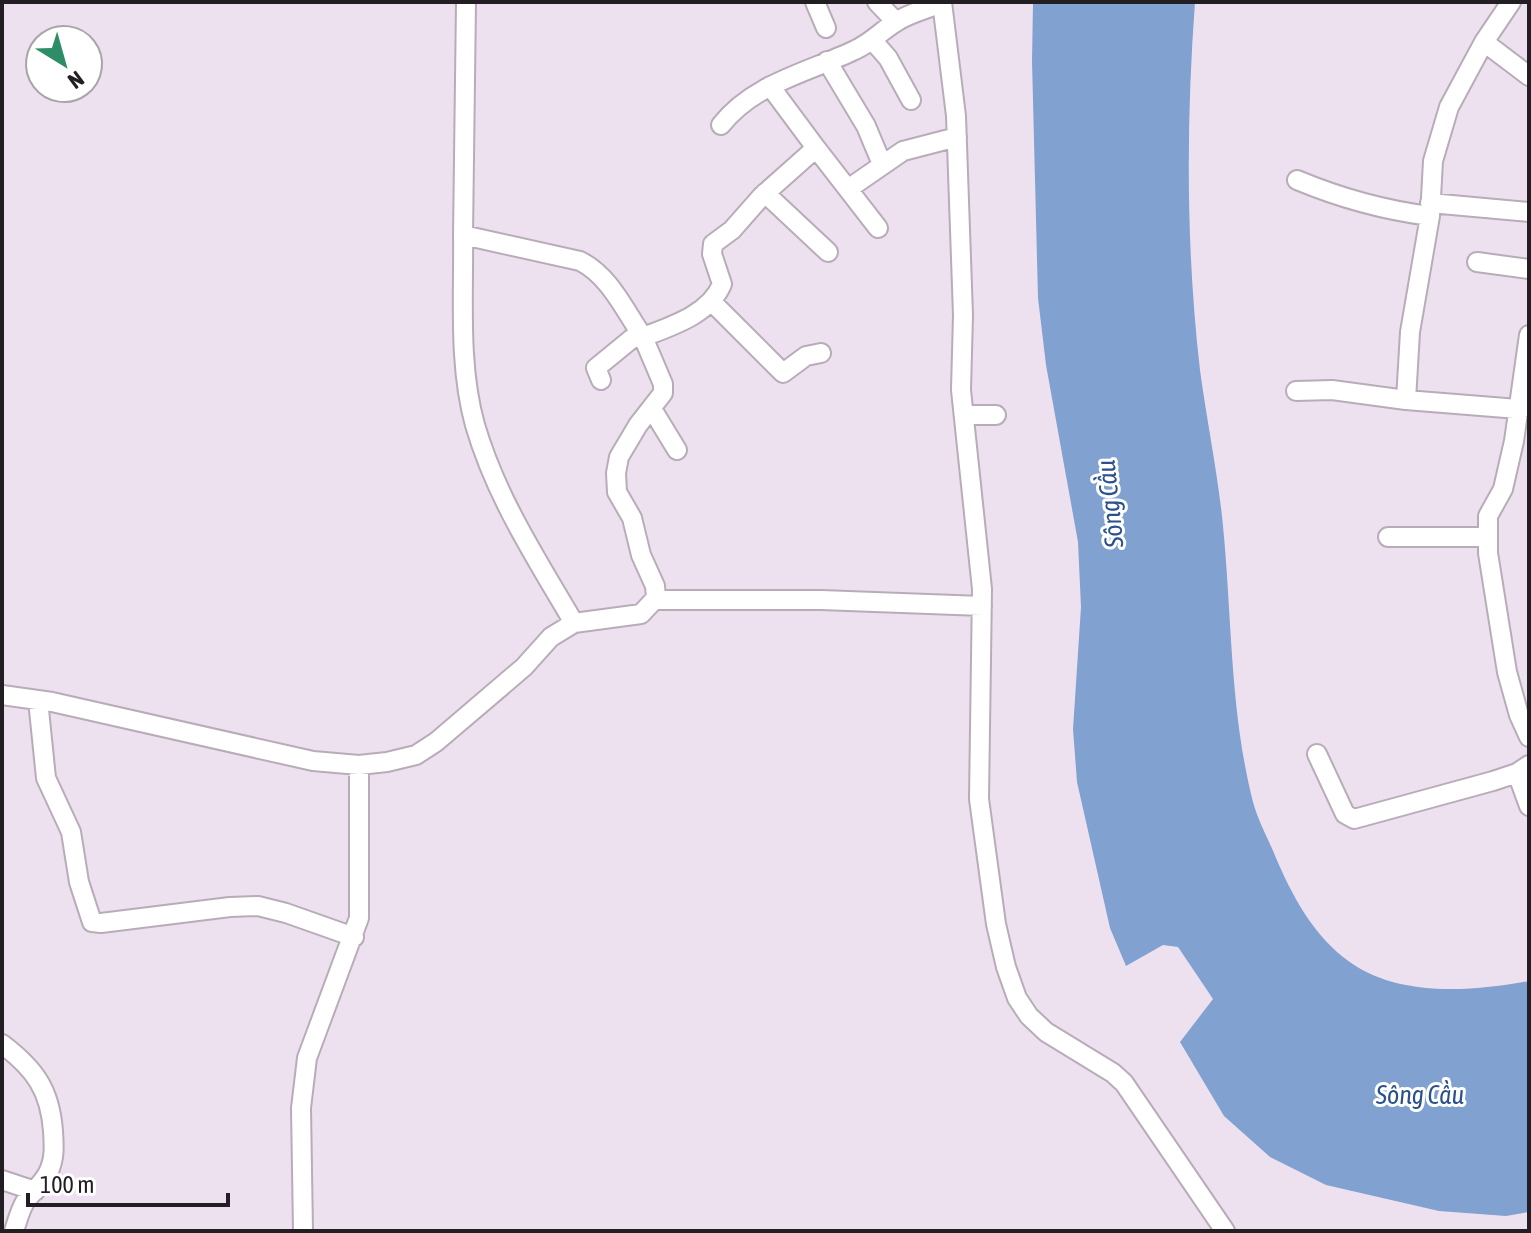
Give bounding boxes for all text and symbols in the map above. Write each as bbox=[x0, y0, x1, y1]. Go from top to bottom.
north arrow bbox=[24, 24, 104, 104]
text: N bbox=[63, 66, 89, 94]
water label: Sông Cầu bbox=[1090, 459, 1130, 550]
water label: Sông Cầu bbox=[1375, 1080, 1464, 1110]
scale bar bbox=[28, 1157, 228, 1207]
text: 100 m bbox=[40, 1171, 94, 1198]

